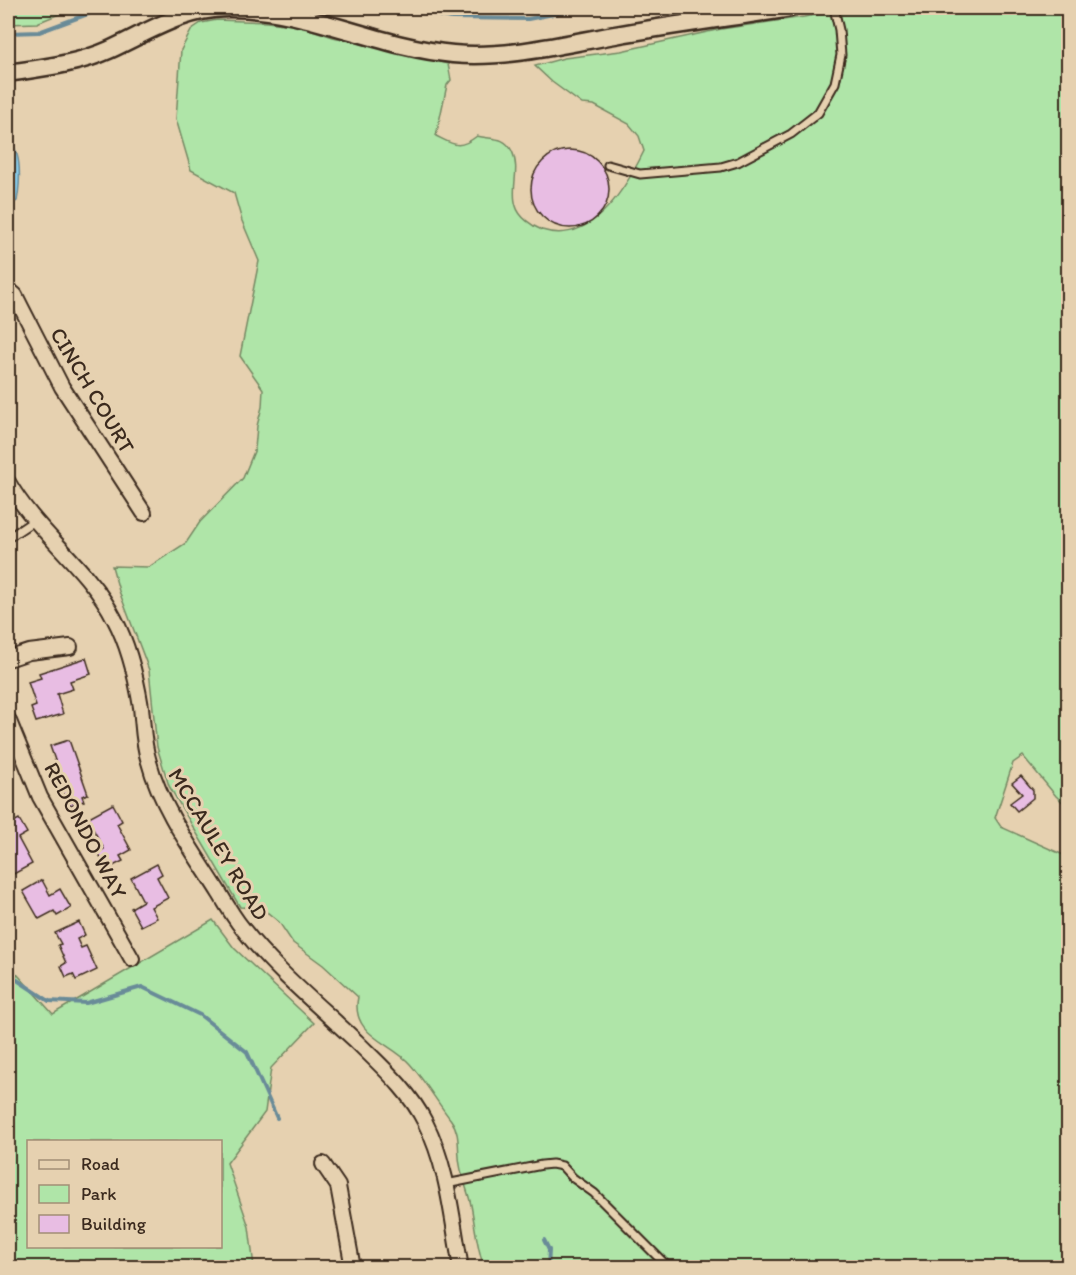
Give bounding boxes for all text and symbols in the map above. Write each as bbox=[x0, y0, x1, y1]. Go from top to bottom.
street label: CINCH COURT bbox=[44, 322, 141, 459]
street label: REDONDO WAY bbox=[38, 757, 133, 904]
street label: MCCAULEY ROAD bbox=[162, 763, 275, 925]
legend bbox=[27, 1140, 222, 1248]
text: Road bbox=[81, 1153, 120, 1175]
text: Park bbox=[81, 1183, 116, 1205]
text: Building bbox=[81, 1213, 147, 1235]

